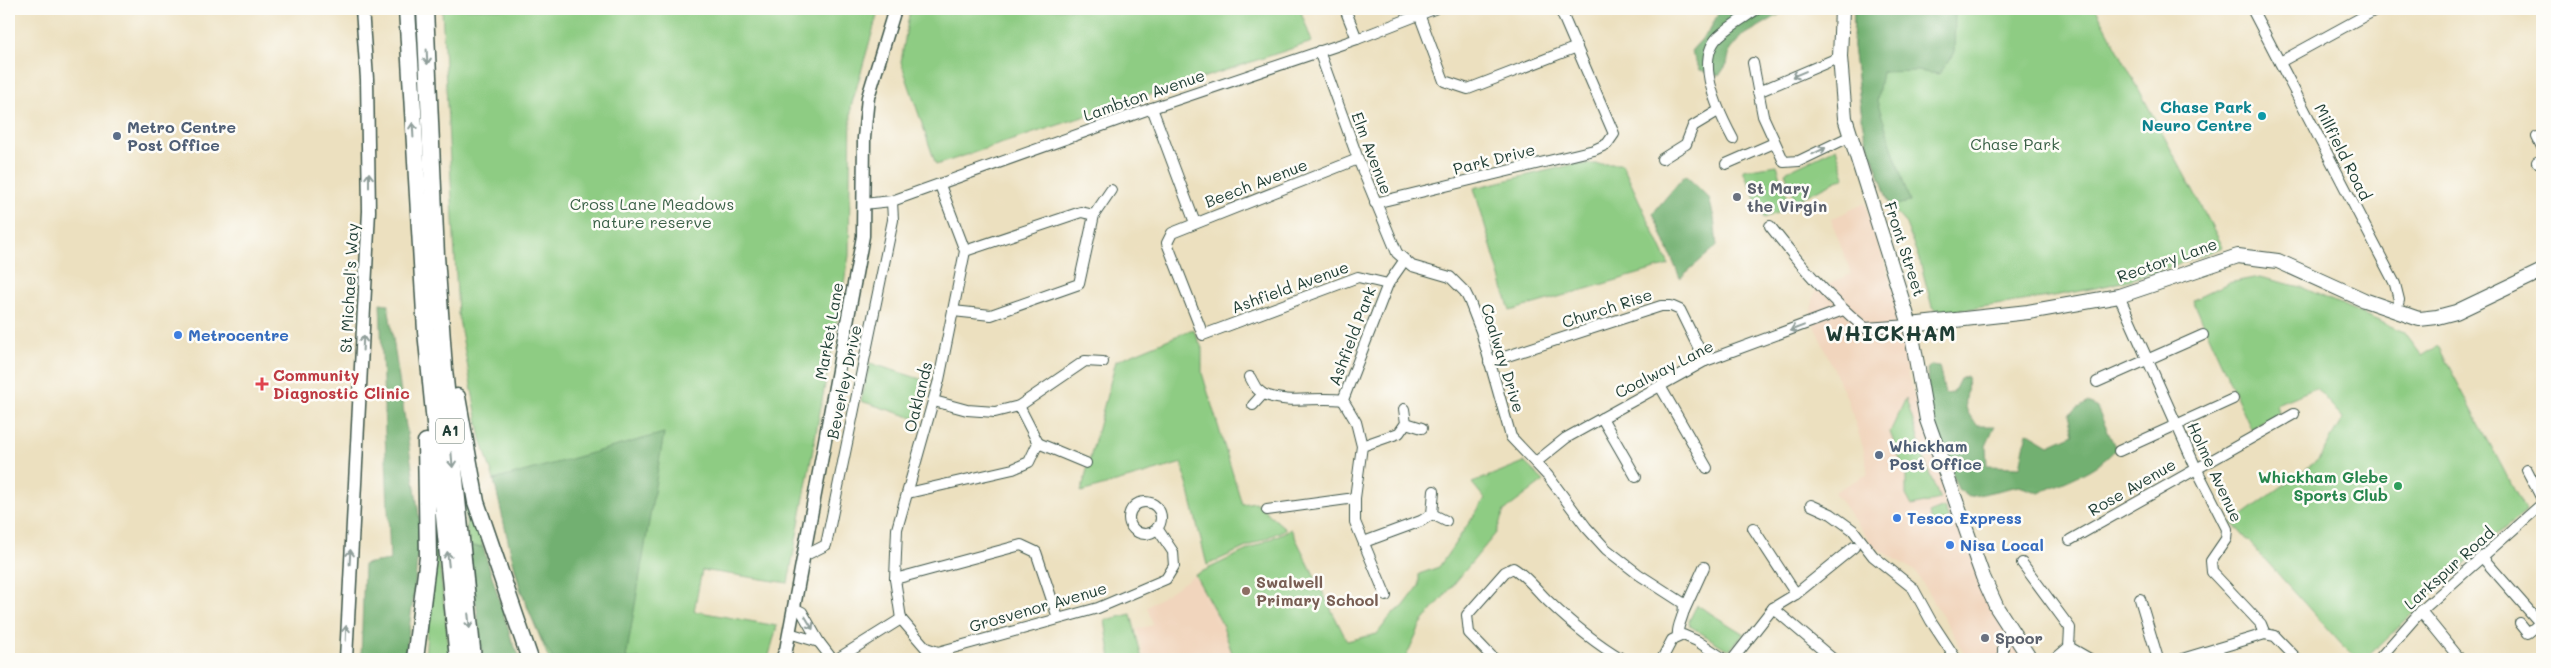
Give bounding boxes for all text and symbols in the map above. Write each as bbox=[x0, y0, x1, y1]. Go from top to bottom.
one-way arrow bbox=[422, 49, 431, 65]
street label: Lambton Avenue bbox=[1080, 64, 1207, 125]
one-way arrow bbox=[1792, 70, 1807, 80]
place label: Chase Park Neuro Centre bbox=[2142, 96, 2252, 135]
street label: Millfield Road bbox=[2310, 100, 2377, 204]
street label: Elm Avenue bbox=[1347, 109, 1398, 197]
marker: Chase Park Neuro Centre bbox=[2256, 110, 2268, 122]
place label: Metro Centre Post Office bbox=[127, 116, 236, 155]
one-way arrow bbox=[409, 122, 418, 138]
marker: Metro Centre Post Office bbox=[111, 130, 123, 142]
park label: Chase Park bbox=[1970, 133, 2060, 154]
street label: Park Drive bbox=[1451, 138, 1537, 179]
one-way arrow bbox=[1812, 146, 1827, 156]
street label: Beech Avenue bbox=[1201, 153, 1310, 212]
one-way arrow bbox=[364, 173, 374, 189]
place label: St Mary the Virgin bbox=[1747, 177, 1827, 216]
marker: St Mary the Virgin bbox=[1731, 191, 1743, 203]
park label: Cross Lane Meadows nature reserve bbox=[570, 193, 734, 232]
street label: Front Street bbox=[1880, 199, 1931, 299]
street label: St Michael's Way bbox=[335, 223, 362, 353]
street label: Rectory Lane bbox=[2114, 233, 2220, 287]
street label: Ashfield Avenue bbox=[1228, 256, 1351, 318]
street label: Market Lane bbox=[810, 281, 847, 381]
street label: Ashfield Park bbox=[1323, 283, 1380, 388]
street label: Church Rise bbox=[1559, 283, 1655, 332]
street label: Coalway Drive bbox=[1477, 301, 1530, 415]
district label: WHICKHAM bbox=[1825, 319, 1957, 346]
street label: Beverley Drive bbox=[821, 323, 866, 441]
place label: Metrocentre bbox=[188, 324, 289, 345]
one-way arrow bbox=[1790, 324, 1805, 333]
marker: Metrocentre bbox=[172, 329, 184, 341]
one-way arrow bbox=[358, 335, 367, 351]
street label: Coalway Lane bbox=[1611, 335, 1717, 402]
street label: Oaklands bbox=[899, 359, 936, 434]
place label: Community Diagnostic Clinic bbox=[273, 364, 410, 403]
marker: Community Diagnostic Clinic bbox=[255, 377, 269, 391]
road number: A1 bbox=[436, 418, 464, 444]
street label: Holme Avenue bbox=[2183, 418, 2248, 525]
place label: Whickham Post Office bbox=[1889, 435, 1982, 474]
marker: Whickham Post Office bbox=[1873, 449, 1885, 461]
one-way arrow bbox=[447, 451, 457, 467]
street label: Rose Avenue bbox=[2084, 453, 2179, 520]
place label: Whickham Glebe Sports Club bbox=[2258, 466, 2388, 505]
marker: Whickham Glebe Sports Club bbox=[2392, 480, 2404, 492]
place label: Tesco Express bbox=[1907, 507, 2022, 528]
marker: Tesco Express bbox=[1891, 512, 1903, 524]
street label: Larkspur Road bbox=[2399, 522, 2498, 614]
place label: Nisa Local bbox=[1960, 534, 2044, 555]
marker: Nisa Local bbox=[1944, 539, 1956, 551]
one-way arrow bbox=[345, 550, 354, 566]
one-way arrow bbox=[443, 551, 453, 567]
place label: Swalwell Primary School bbox=[1256, 571, 1379, 610]
street label: Grosvenor Avenue bbox=[967, 577, 1109, 636]
marker: Swalwell Primary School bbox=[1240, 585, 1252, 597]
one-way arrow bbox=[464, 613, 474, 629]
one-way arrow bbox=[805, 615, 815, 629]
one-way arrow bbox=[341, 625, 351, 641]
place label: Spoor bbox=[1995, 627, 2043, 648]
marker: Spoor bbox=[1979, 632, 1991, 644]

